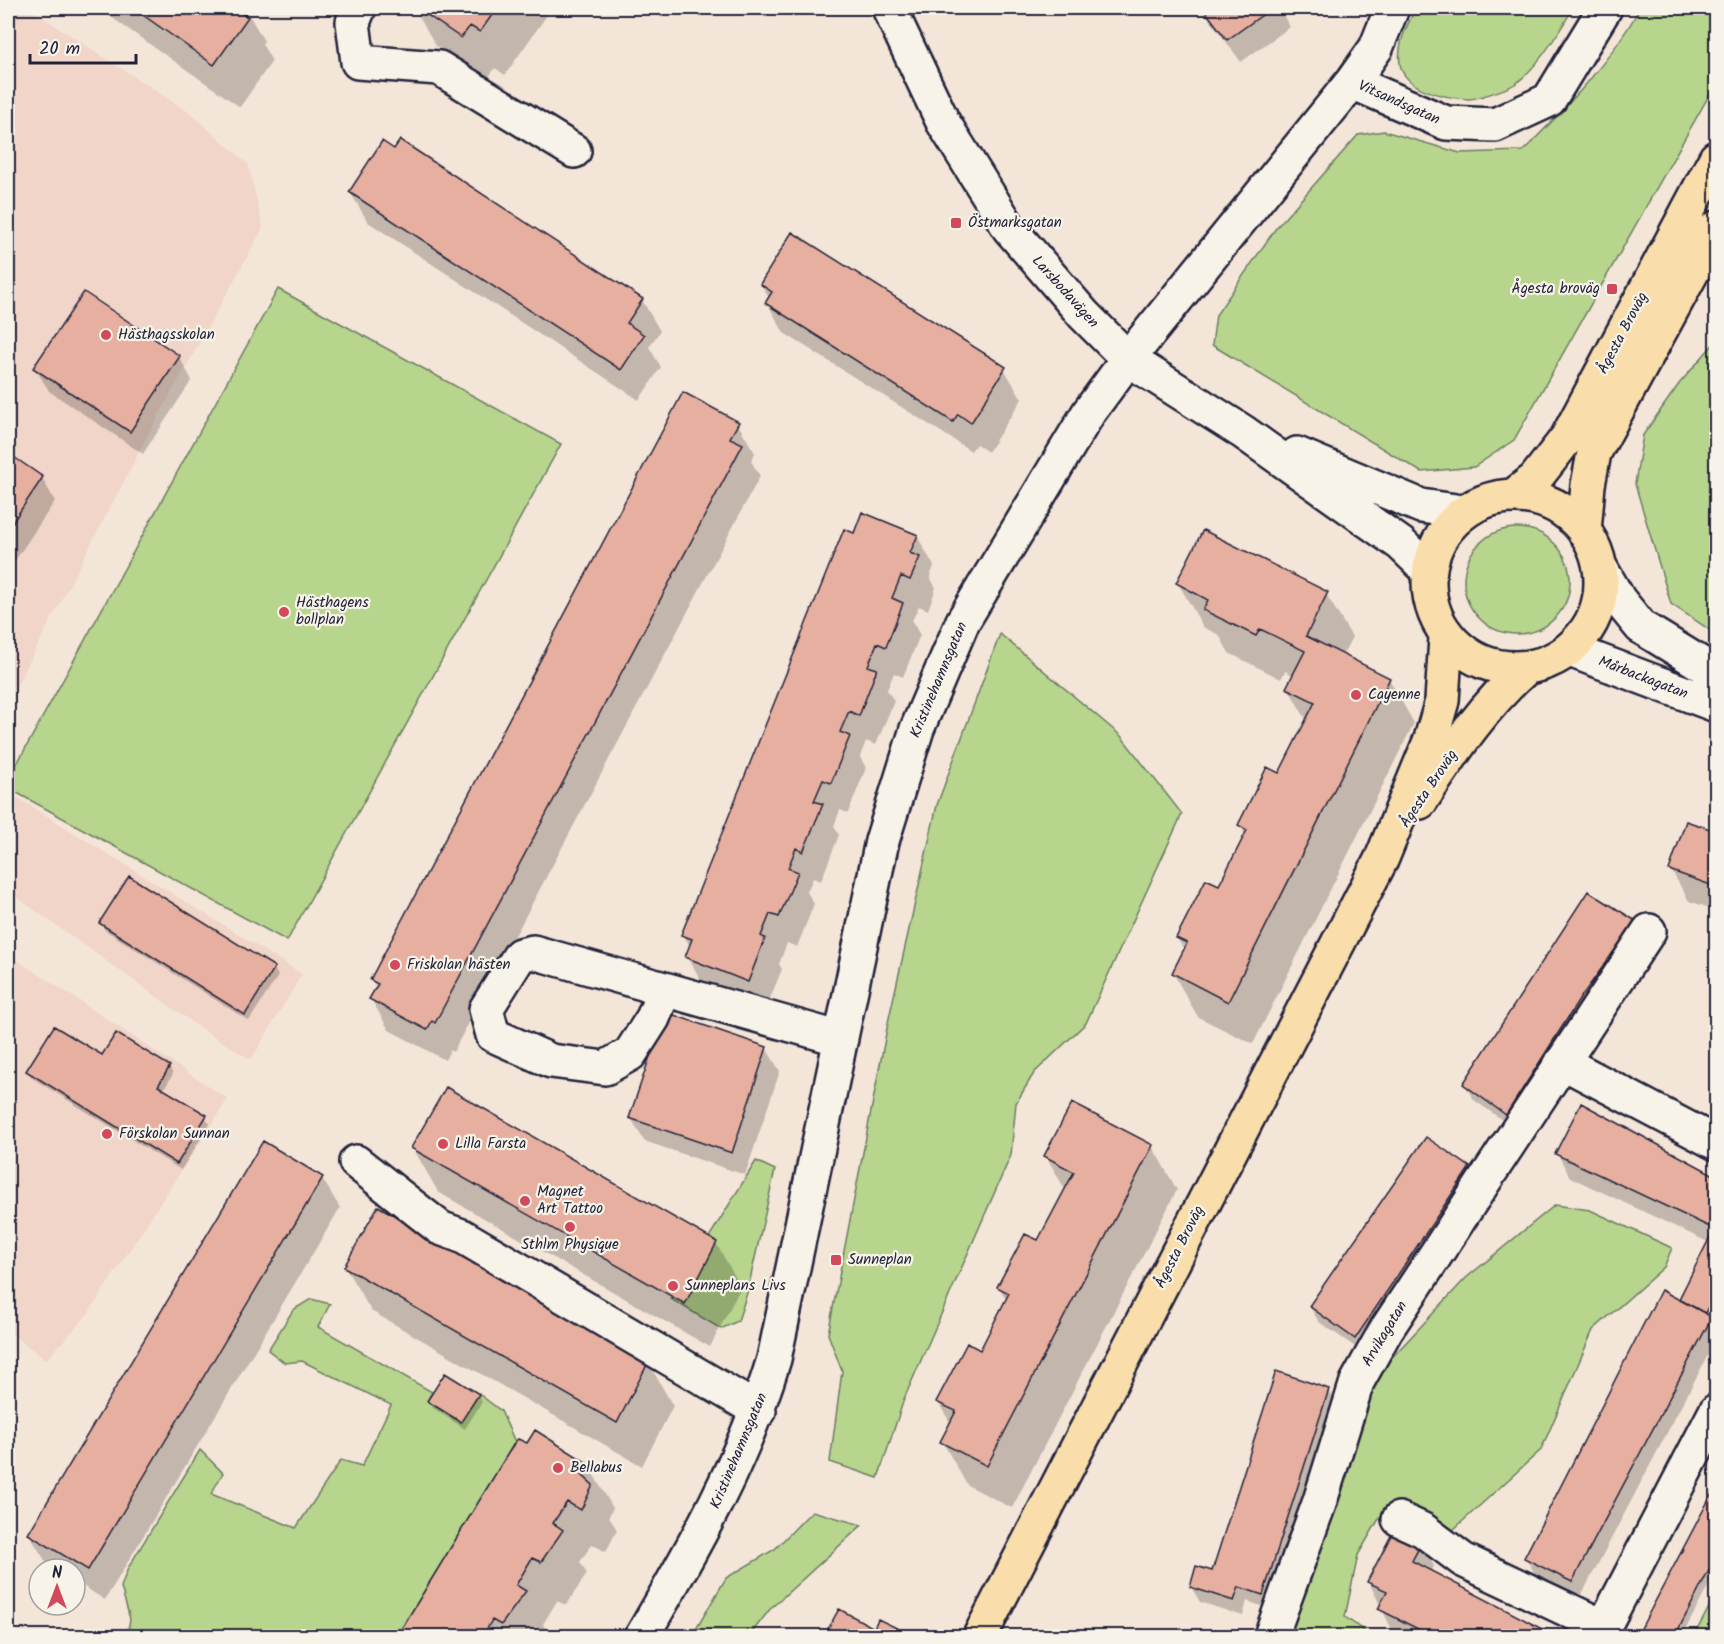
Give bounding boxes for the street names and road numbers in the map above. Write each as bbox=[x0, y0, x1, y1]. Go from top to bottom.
street label: Vitsandsgatan bbox=[1354, 74, 1444, 132]
street label: Larsbodavägen bbox=[1026, 250, 1104, 334]
street label: Ågesta Broväg bbox=[1591, 288, 1655, 378]
street label: Kristinehamnsgatan bbox=[904, 618, 974, 742]
street label: Mårbackagatan bbox=[1595, 650, 1691, 706]
street label: Ågesta Broväg bbox=[1394, 745, 1464, 833]
street label: Ågesta Broväg bbox=[1149, 1201, 1211, 1293]
street label: Arvikagatan bbox=[1356, 1297, 1414, 1371]
street label: Kristinehamnsgatan bbox=[704, 1389, 774, 1513]

